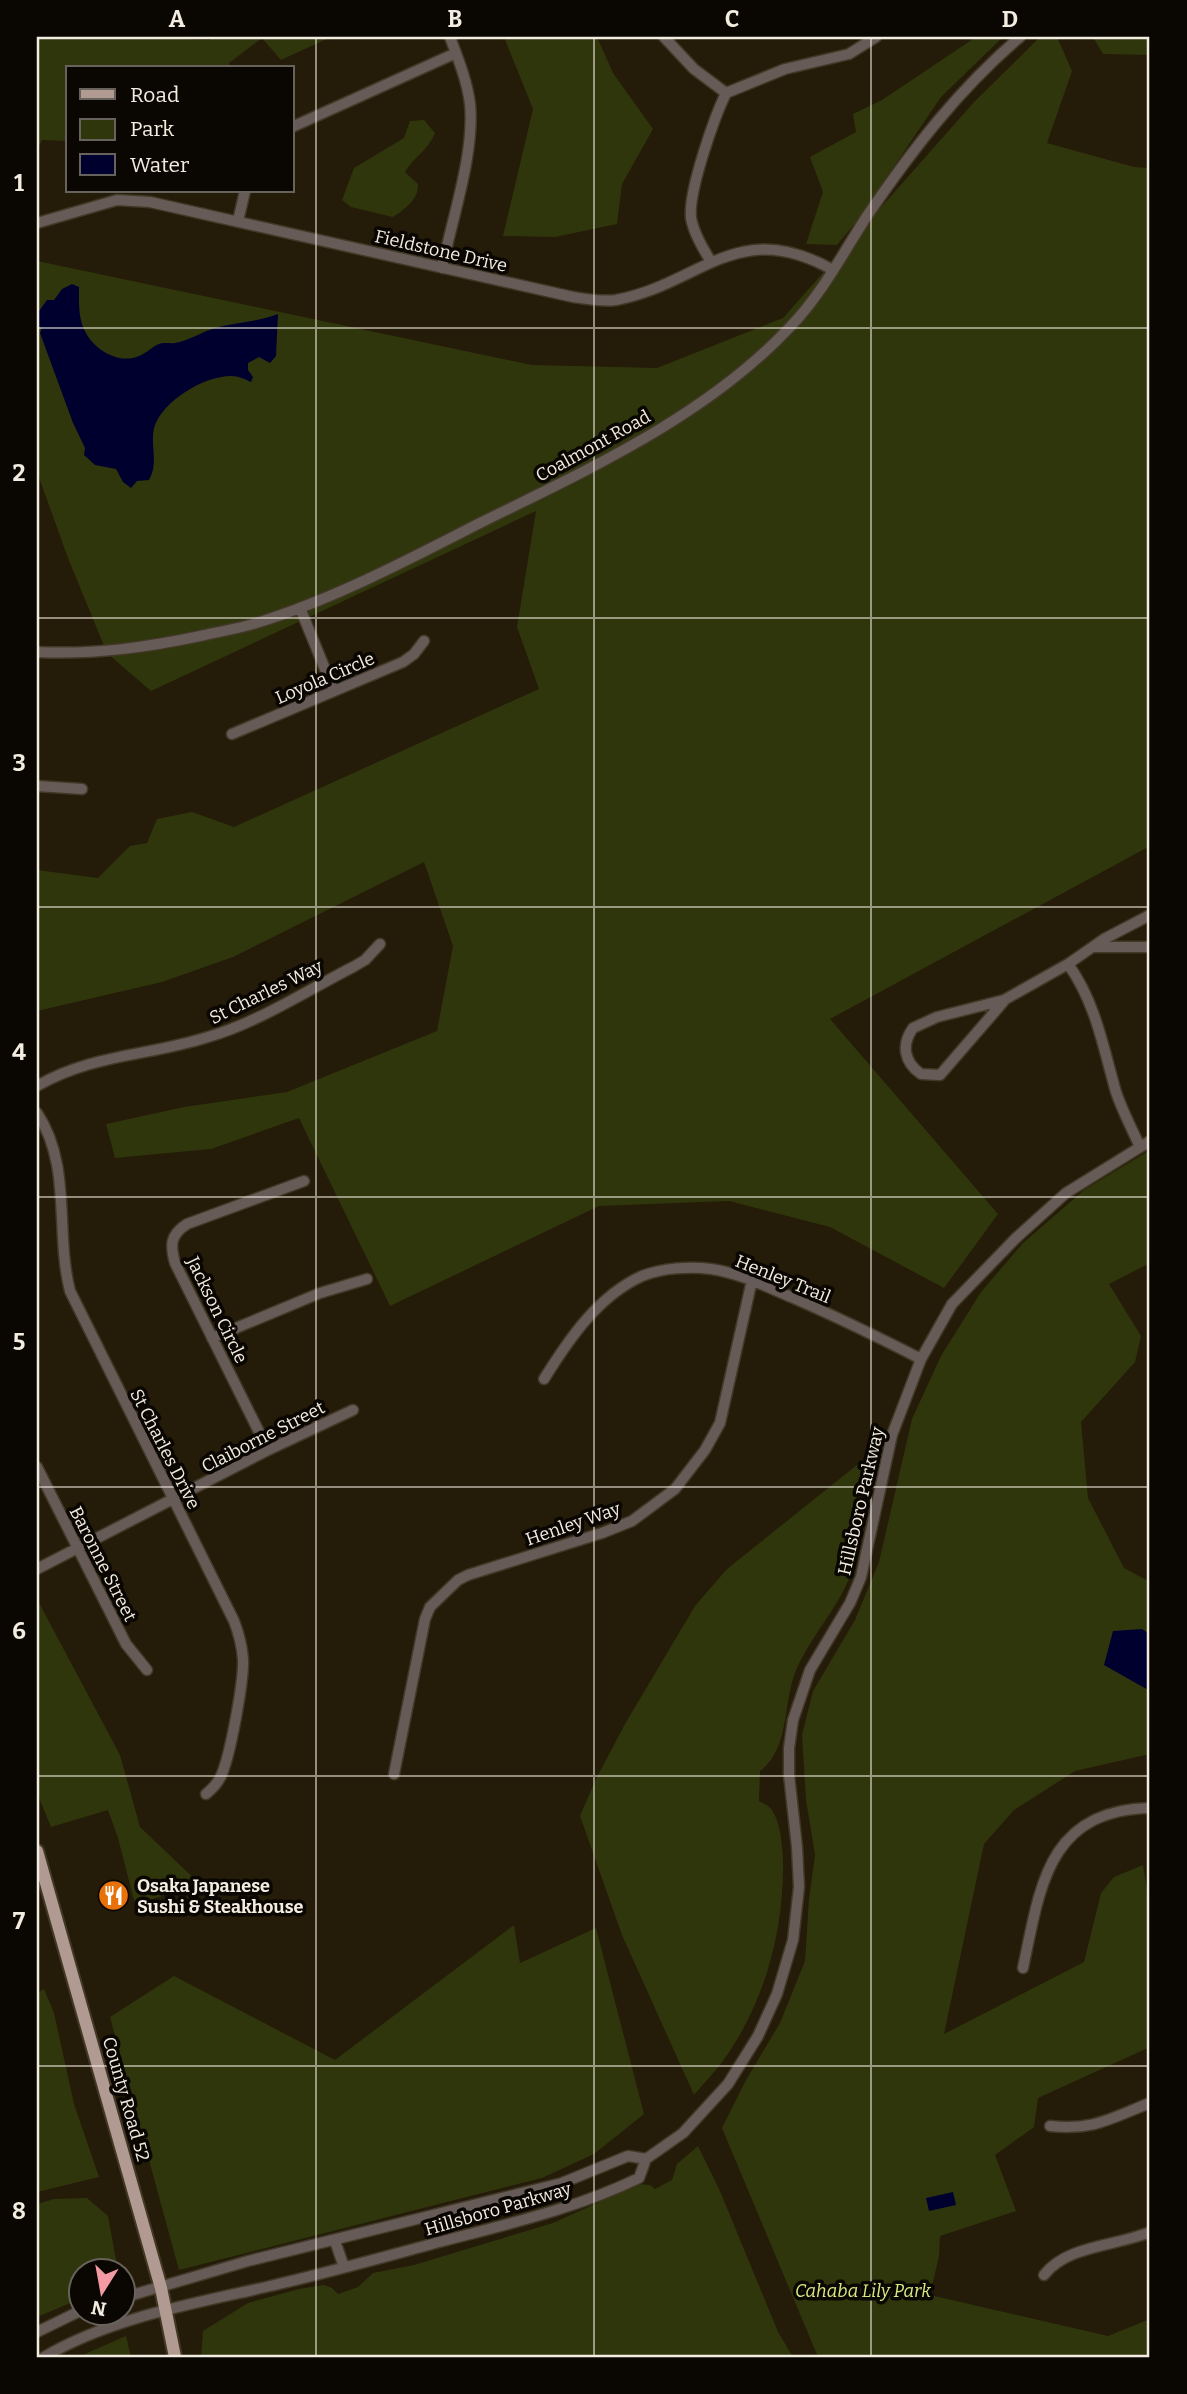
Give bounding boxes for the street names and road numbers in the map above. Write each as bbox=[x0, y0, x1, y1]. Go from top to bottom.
street label: Fieldstone Drive bbox=[373, 225, 509, 277]
street label: Coalmont Road bbox=[532, 405, 655, 487]
street label: Loyola Circle bbox=[272, 647, 378, 709]
street label: St Charles Way bbox=[206, 955, 327, 1029]
street label: Henley Trail bbox=[732, 1250, 834, 1308]
street label: Jackson Circle bbox=[181, 1252, 252, 1367]
street label: St Charles Drive bbox=[125, 1385, 205, 1513]
street label: Claiborne Street bbox=[198, 1396, 329, 1478]
street label: Hillsboro Parkway bbox=[833, 1424, 889, 1577]
street label: Henley Way bbox=[523, 1497, 624, 1550]
street label: Baronne Street bbox=[65, 1503, 142, 1626]
street label: County Road 52 bbox=[98, 2034, 154, 2164]
street label: Hillsboro Parkway bbox=[422, 2177, 574, 2240]

